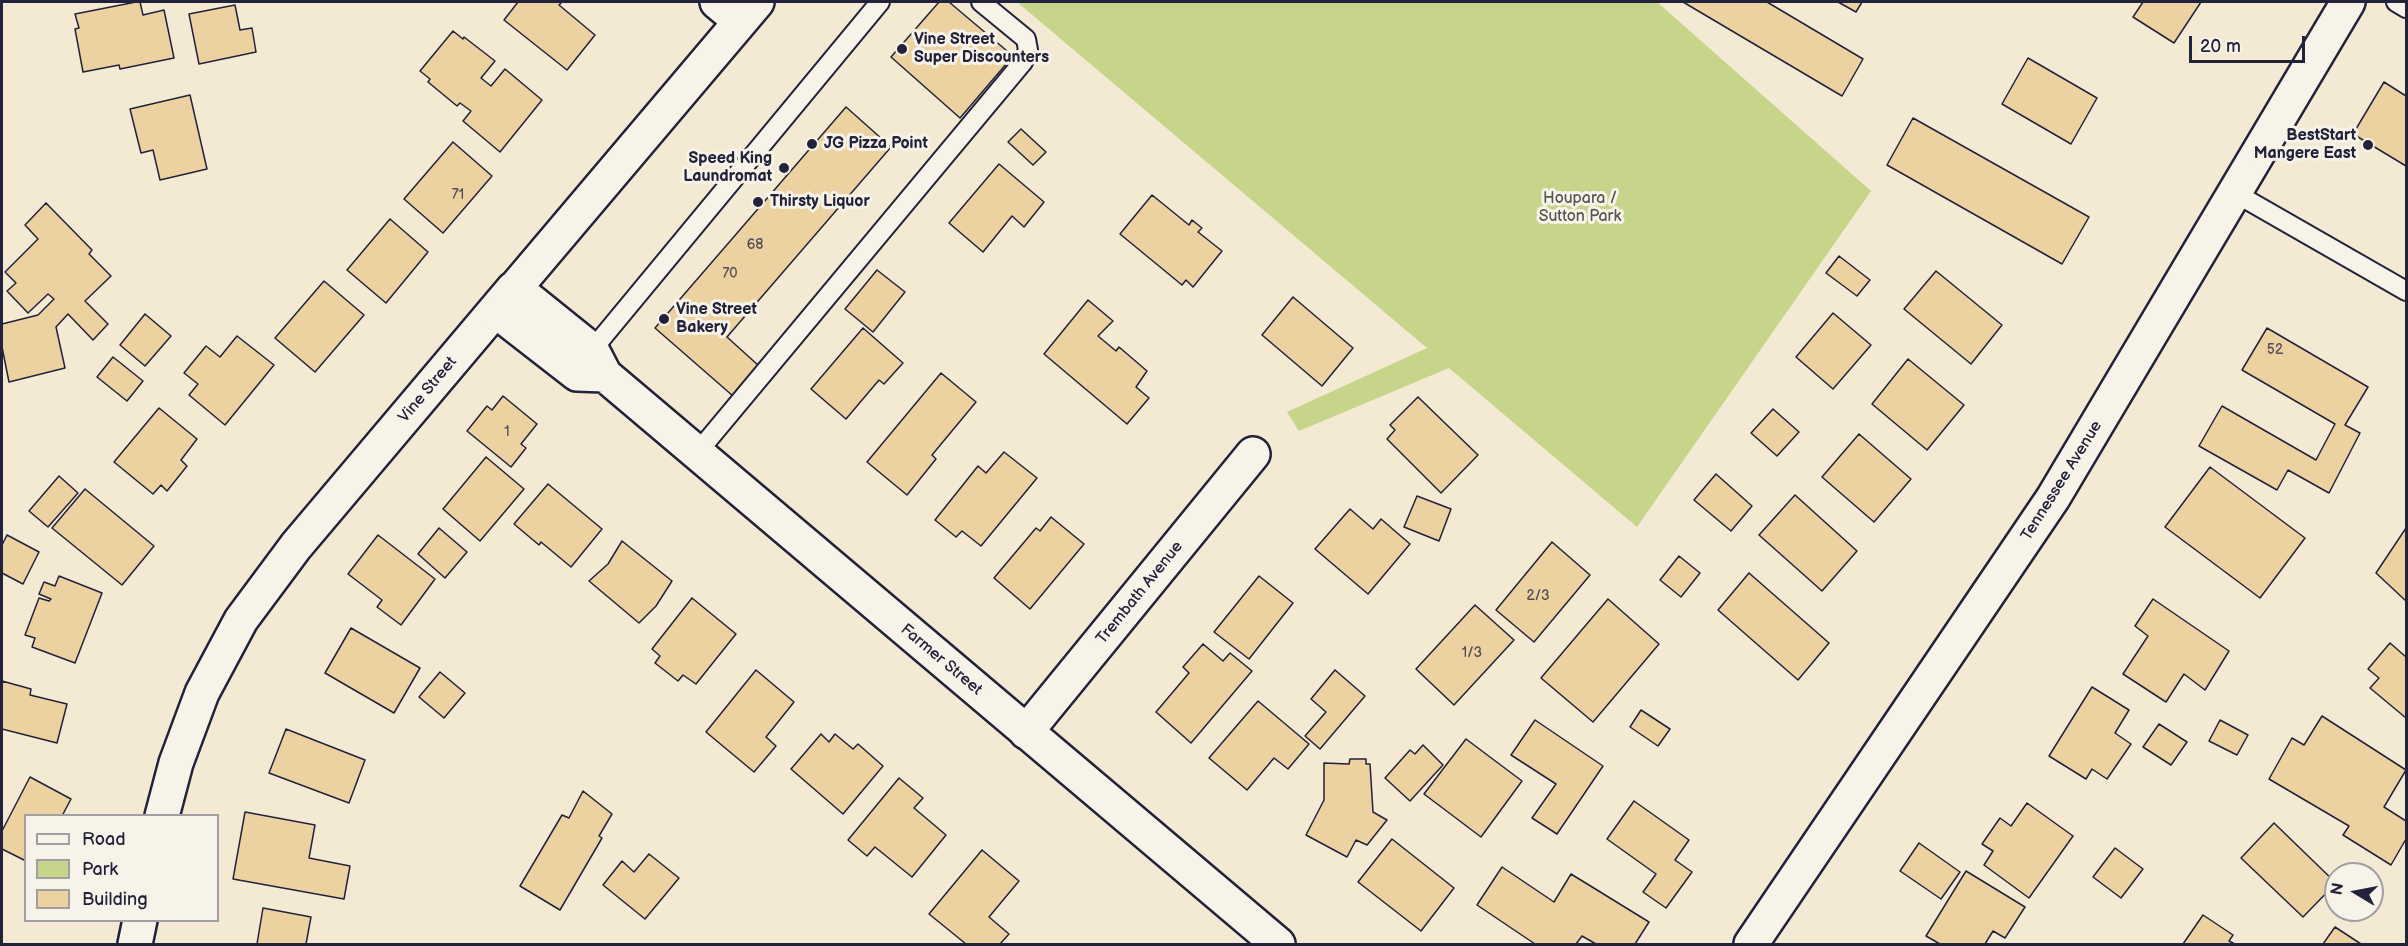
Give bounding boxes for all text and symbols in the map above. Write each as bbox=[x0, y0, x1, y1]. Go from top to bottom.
scale bar bbox=[2192, 24, 2308, 62]
place label: Vine Street Super Discounters bbox=[914, 30, 1049, 68]
text: 20 m bbox=[2200, 36, 2241, 57]
marker: Vine Street Super Discounters bbox=[895, 42, 909, 56]
place label: BestStart Mangere East bbox=[2254, 126, 2356, 164]
place label: JG Pizza Point bbox=[824, 134, 928, 154]
marker: JG Pizza Point bbox=[805, 137, 819, 151]
marker: BestStart Mangere East bbox=[2361, 138, 2375, 152]
place label: Speed King Laundromat bbox=[683, 149, 772, 187]
marker: Speed King Laundromat bbox=[777, 161, 791, 175]
house number: 71 bbox=[452, 187, 464, 203]
park label: Houpara / Sutton Park bbox=[1539, 189, 1621, 227]
place label: Thirsty Liquor bbox=[770, 192, 870, 212]
marker: Thirsty Liquor bbox=[751, 195, 765, 209]
house number: 68 bbox=[747, 237, 763, 253]
house number: 70 bbox=[722, 266, 738, 282]
place label: Vine Street Bakery bbox=[676, 300, 757, 338]
marker: Vine Street Bakery bbox=[657, 312, 671, 326]
house number: 52 bbox=[2267, 342, 2283, 358]
street label: Vine Street bbox=[395, 353, 461, 427]
street label: Tennessee Avenue bbox=[2017, 417, 2107, 545]
house number: 1 bbox=[504, 424, 510, 440]
street label: Trembath Avenue bbox=[1093, 538, 1187, 648]
house number: 2/3 bbox=[1526, 588, 1550, 604]
street label: Farmer Street bbox=[896, 620, 986, 700]
house number: 1/3 bbox=[1462, 645, 1482, 661]
legend bbox=[24, 814, 219, 922]
text: Road bbox=[82, 829, 126, 850]
text: Park bbox=[82, 859, 118, 880]
north arrow bbox=[2324, 862, 2384, 922]
text: N bbox=[2327, 882, 2348, 897]
text: Building bbox=[82, 889, 148, 910]

